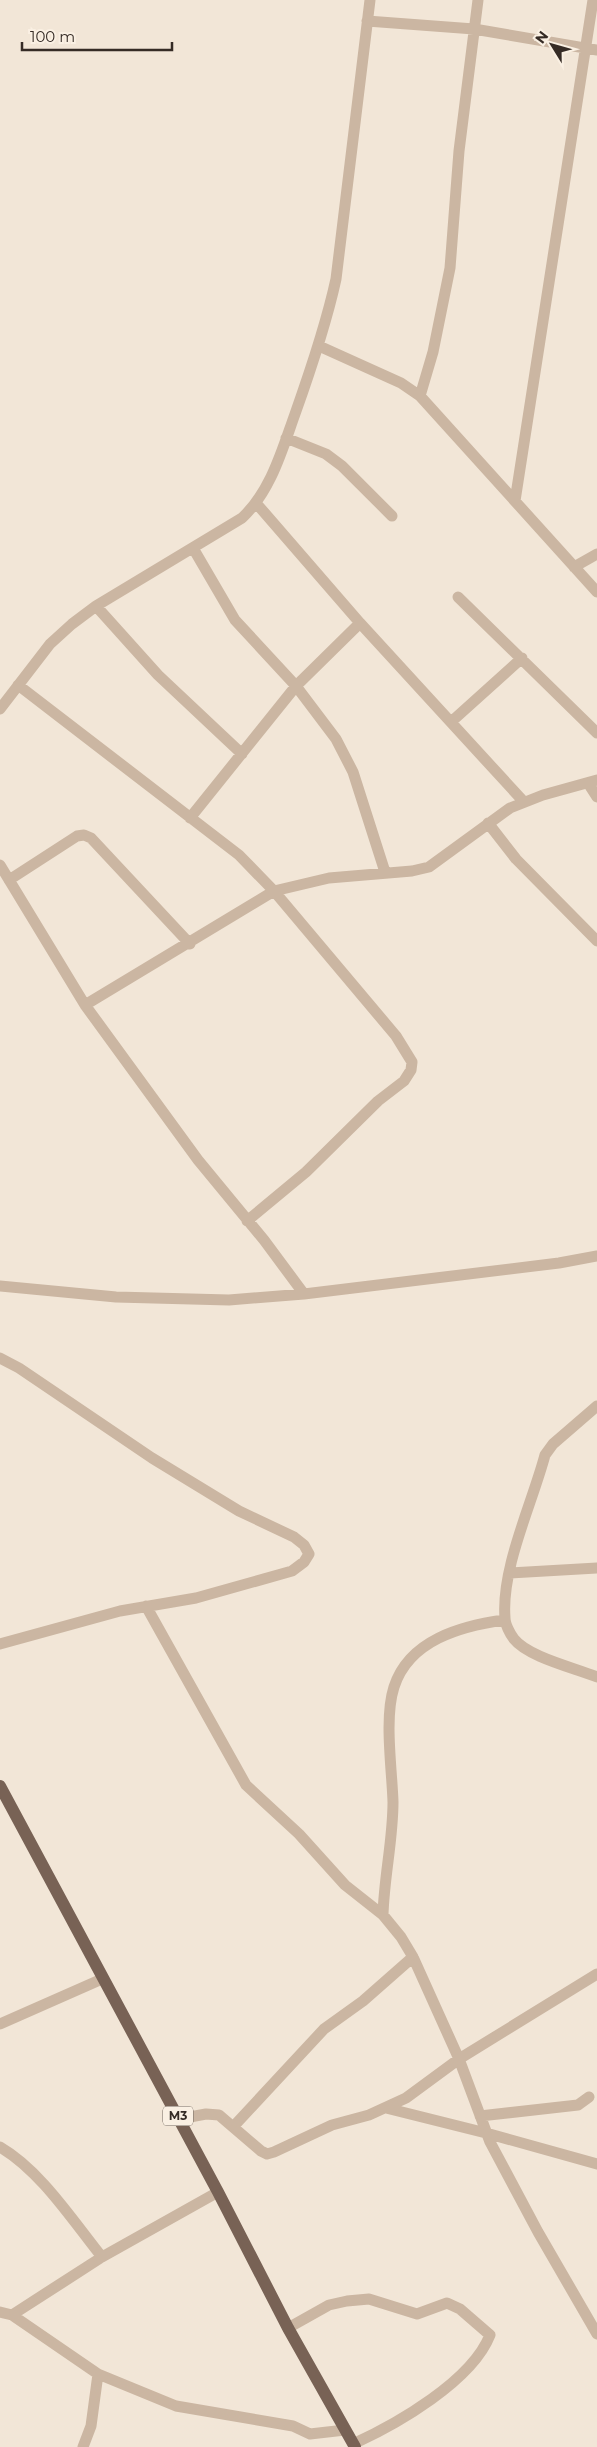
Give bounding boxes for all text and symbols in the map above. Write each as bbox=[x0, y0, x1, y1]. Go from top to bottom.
scale bar bbox=[22, 20, 172, 52]
north arrow bbox=[527, 20, 577, 70]
text: 100 m bbox=[30, 27, 75, 46]
text: N bbox=[531, 27, 552, 47]
road number: M3 bbox=[163, 2106, 193, 2126]

